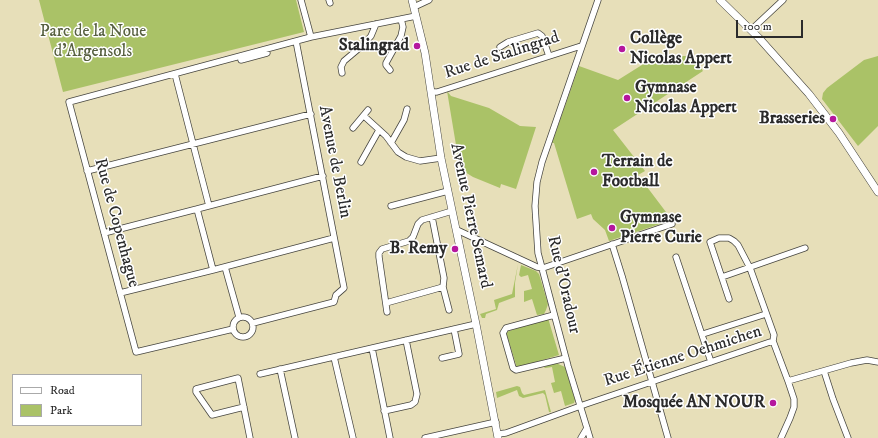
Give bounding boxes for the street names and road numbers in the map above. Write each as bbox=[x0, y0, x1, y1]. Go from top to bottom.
street label: Rue de Stalingrad bbox=[442, 28, 562, 84]
street label: Avenue de Berlin bbox=[313, 104, 355, 220]
street label: Avenue Pierre Semard bbox=[445, 142, 495, 290]
street label: Rue de Copenhague bbox=[89, 156, 143, 290]
street label: Rue d'Oradour bbox=[542, 234, 584, 336]
street label: Rue Étienne Oehmichen bbox=[602, 322, 764, 392]

